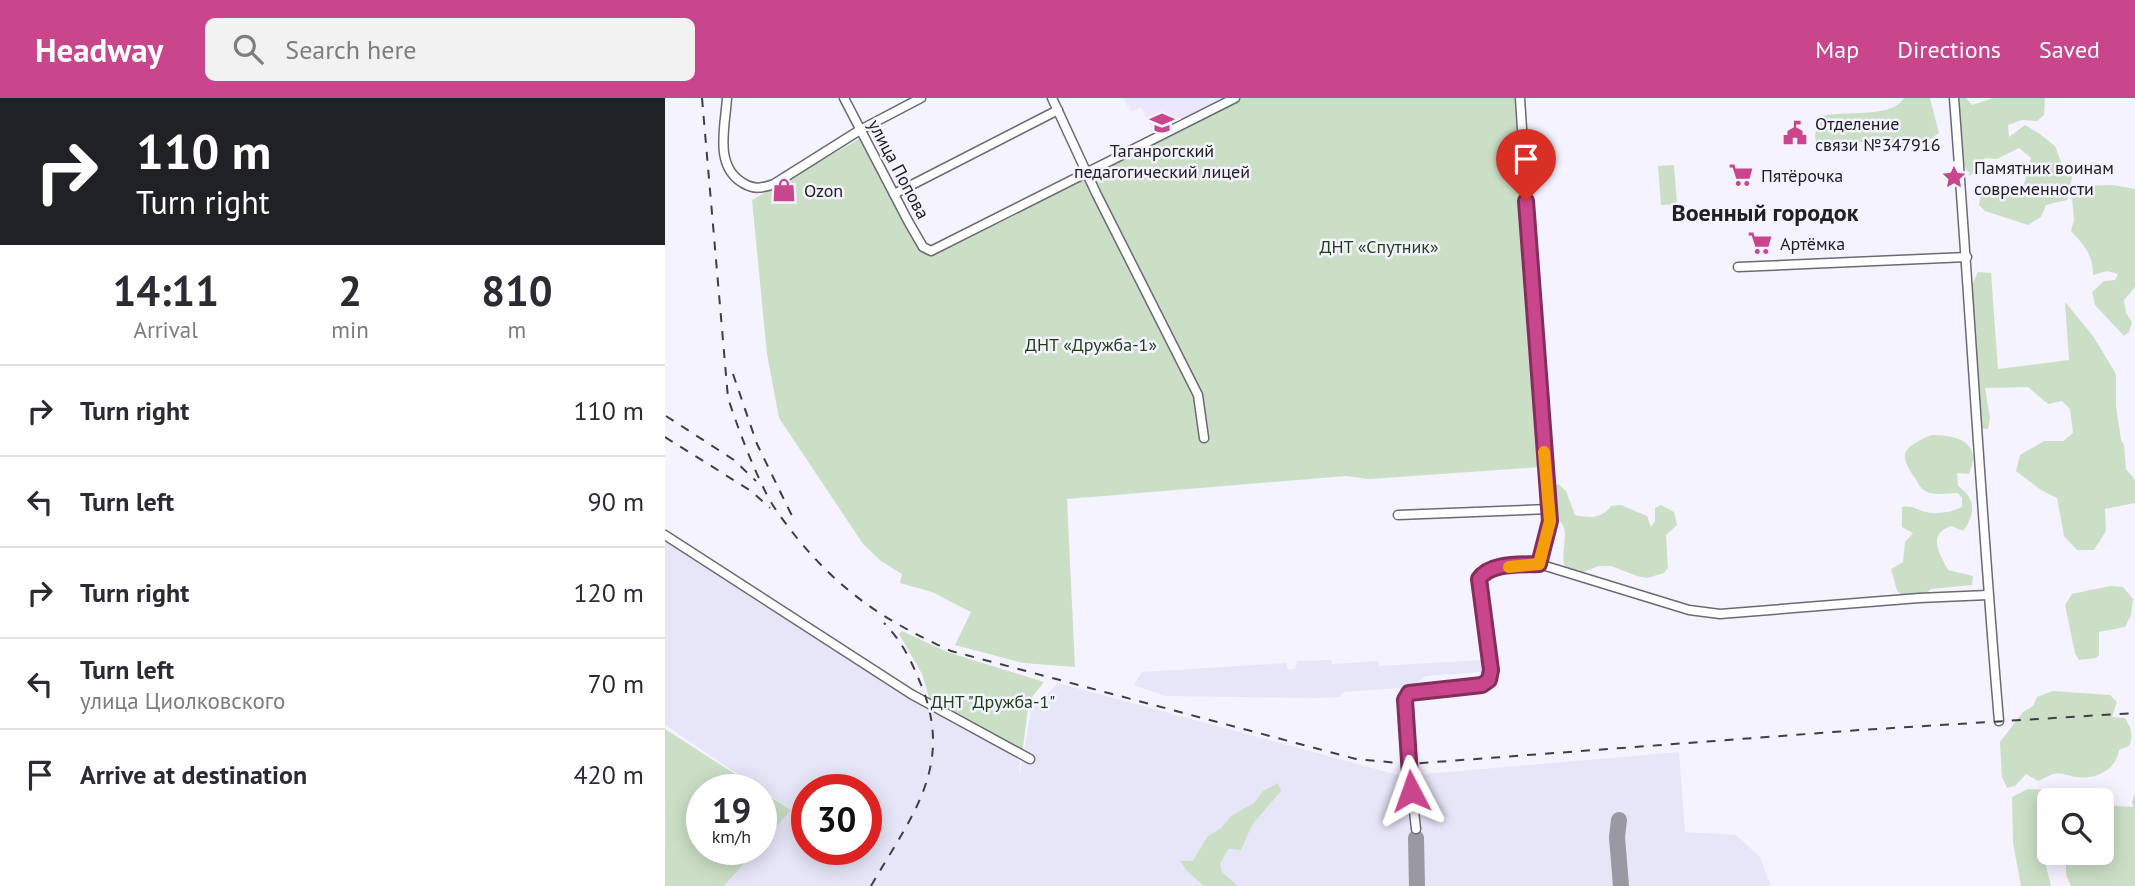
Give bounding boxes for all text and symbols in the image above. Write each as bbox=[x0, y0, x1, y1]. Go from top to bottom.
search box bbox=[205, 18, 695, 81]
text: Headway bbox=[35, 28, 163, 71]
icon: search bbox=[229, 30, 267, 68]
text: Search here bbox=[285, 33, 416, 66]
text: Map bbox=[1815, 34, 1859, 65]
text: Directions bbox=[1897, 34, 2001, 65]
text: Saved bbox=[2039, 34, 2100, 65]
school or university icon: Таганрогский педагогический лицей bbox=[1148, 109, 1176, 137]
place label: Отделение связи №347916 bbox=[1815, 112, 1941, 156]
street label: улица Попова bbox=[863, 115, 935, 223]
text: 110 m bbox=[136, 119, 271, 183]
public building icon: Отделение связи №347916 bbox=[1781, 119, 1809, 147]
icon: right bbox=[21, 126, 112, 217]
pin bbox=[1496, 129, 1556, 201]
place label: Таганрогский педагогический лицей bbox=[1074, 139, 1250, 183]
icon: arrive bbox=[1507, 140, 1545, 178]
place label: Памятник воинам современности bbox=[1974, 156, 2114, 200]
supermarket icon: Пятёрочка bbox=[1727, 161, 1755, 189]
place icon: Памятник воинам современности bbox=[1940, 163, 1968, 191]
place label: Пятёрочка bbox=[1761, 164, 1843, 187]
shop icon: Ozon bbox=[770, 176, 798, 204]
place label: Ozon bbox=[804, 179, 843, 202]
text: Turn right bbox=[136, 181, 270, 223]
district label: Военный городок bbox=[1672, 197, 1859, 228]
supermarket icon: Артёмка bbox=[1746, 229, 1774, 257]
place label: Артёмка bbox=[1780, 232, 1845, 255]
park label: ДНТ «Спутник» bbox=[1319, 235, 1439, 258]
text: 14:11 bbox=[112, 263, 219, 318]
text: 2 bbox=[338, 263, 362, 318]
text: 810 bbox=[481, 263, 553, 318]
text: Arrival bbox=[133, 315, 198, 344]
text: min bbox=[331, 315, 369, 344]
text: m bbox=[508, 315, 526, 344]
park label: ДНТ «Дружба-1» bbox=[1025, 333, 1157, 356]
icon: right bbox=[21, 392, 59, 430]
text: Turn right bbox=[80, 394, 189, 427]
text: 110 m bbox=[573, 394, 644, 427]
icon: left bbox=[21, 483, 59, 521]
text: Turn left bbox=[80, 485, 174, 518]
text: 90 m bbox=[588, 485, 644, 518]
icon: right bbox=[21, 574, 59, 612]
text: Turn right bbox=[80, 576, 189, 609]
text: 120 m bbox=[573, 576, 644, 609]
text: Turn left bbox=[80, 653, 174, 686]
icon: left bbox=[21, 665, 59, 703]
text: 70 m bbox=[588, 667, 644, 700]
text: улица Циолковского bbox=[80, 686, 285, 715]
park label: ДНТ "Дружба-1" bbox=[931, 690, 1055, 713]
position arrow bbox=[1374, 754, 1448, 828]
icon: arrive bbox=[21, 756, 59, 794]
text: Arrive at destination bbox=[80, 758, 307, 791]
text: 420 m bbox=[573, 758, 644, 791]
speed limit sign: 30 bbox=[791, 774, 882, 865]
text: 19 bbox=[712, 787, 751, 833]
map controls bbox=[2037, 788, 2114, 865]
button: search bbox=[2037, 788, 2114, 865]
text: km/h bbox=[712, 825, 751, 848]

